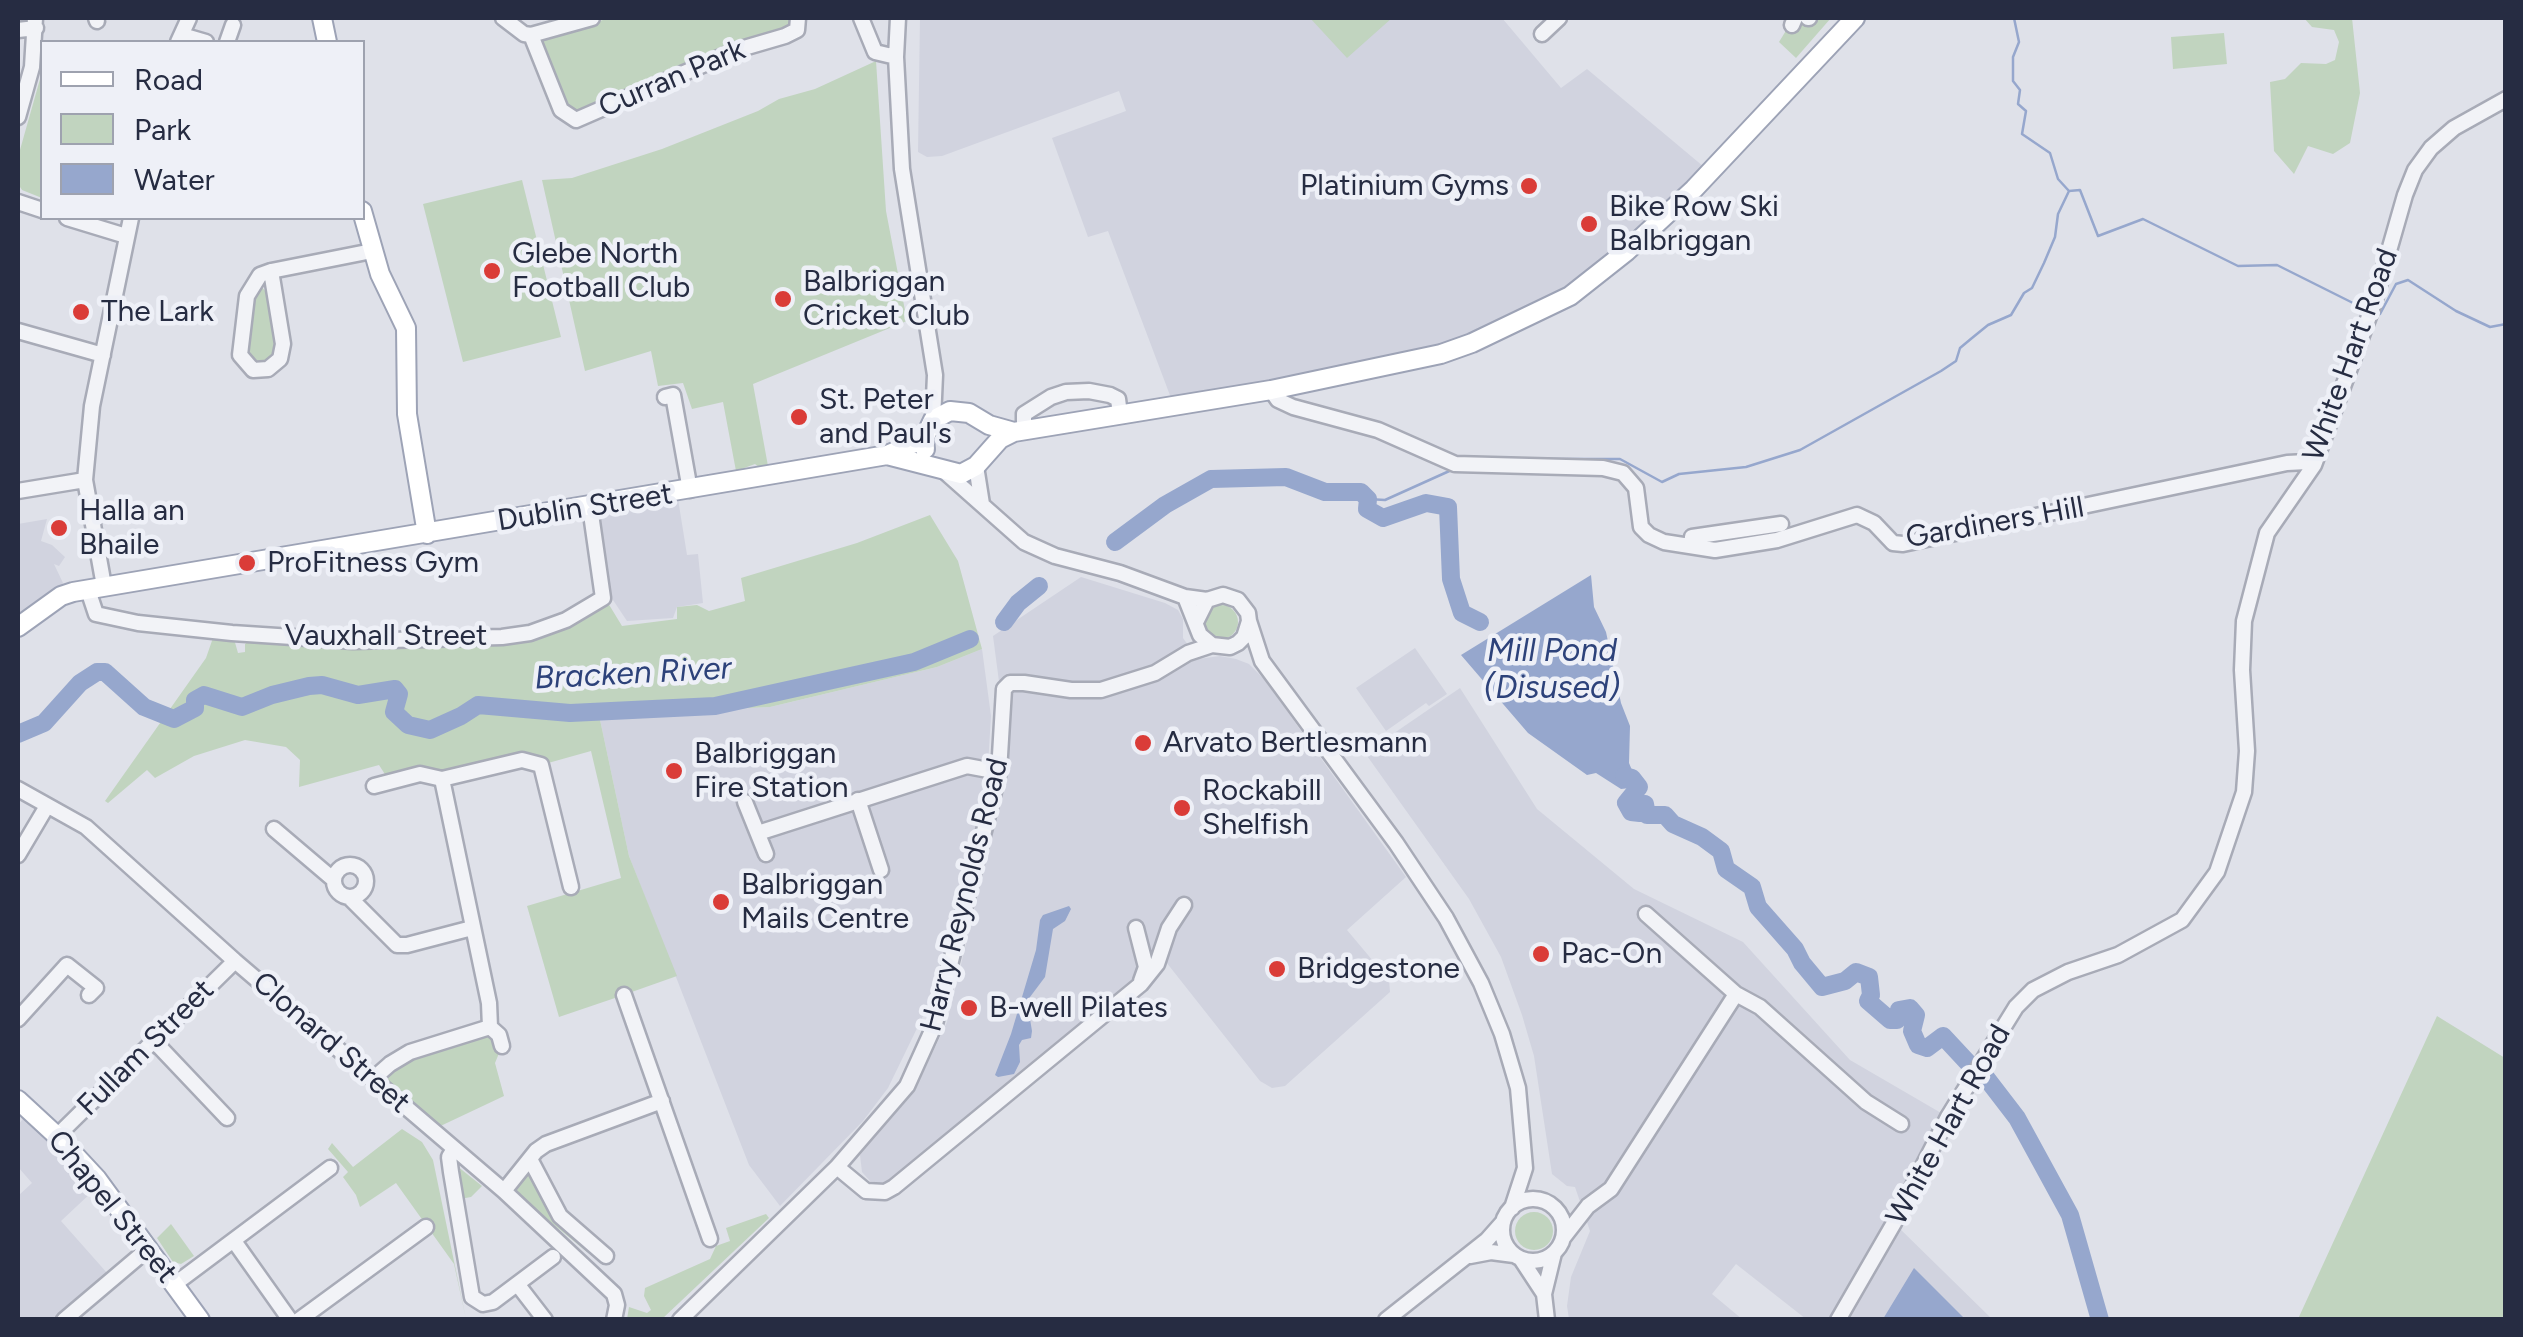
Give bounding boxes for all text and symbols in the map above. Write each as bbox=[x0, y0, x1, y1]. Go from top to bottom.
street label: Curran Park bbox=[594, 32, 750, 126]
legend bbox=[40, 40, 365, 220]
text: Road bbox=[134, 61, 203, 98]
text: Park bbox=[134, 111, 191, 148]
text: Water bbox=[134, 161, 215, 198]
place label: Platinium Gyms bbox=[1300, 168, 1509, 204]
marker: Platinium Gyms bbox=[1518, 175, 1540, 197]
place label: Bike Row Ski Balbriggan bbox=[1609, 189, 1779, 260]
marker: Bike Row Ski Balbriggan bbox=[1578, 213, 1600, 235]
place label: Glebe North Football Club bbox=[512, 236, 690, 306]
street label: White Hart Road bbox=[2296, 244, 2406, 466]
marker: Glebe North Football Club bbox=[481, 260, 503, 282]
place label: Balbriggan Cricket Club bbox=[803, 264, 970, 334]
marker: Balbriggan Cricket Club bbox=[772, 288, 794, 310]
place label: The Lark bbox=[101, 294, 214, 330]
marker: The Lark bbox=[70, 301, 92, 323]
place label: St. Peter and Paul's bbox=[819, 382, 952, 452]
marker: St. Peter and Paul's bbox=[788, 406, 810, 428]
street label: Dublin Street bbox=[495, 476, 675, 540]
street label: Gardiners Hill bbox=[1903, 490, 2087, 556]
place label: Halla an Bhaile bbox=[79, 493, 185, 564]
marker: Halla an Bhaile bbox=[48, 517, 70, 539]
place label: ProFitness Gym bbox=[267, 545, 479, 581]
marker: ProFitness Gym bbox=[236, 552, 258, 574]
street label: Vauxhall Street bbox=[285, 618, 487, 654]
water label: Mill Pond (Disused) bbox=[1484, 633, 1620, 708]
water label: Bracken River bbox=[534, 650, 732, 698]
place label: Arvato Bertlesmann bbox=[1163, 725, 1428, 761]
marker: Arvato Bertlesmann bbox=[1132, 732, 1154, 754]
place label: Balbriggan Fire Station bbox=[694, 736, 849, 806]
street label: Harry Reynolds Road bbox=[914, 755, 1016, 1035]
marker: Balbriggan Fire Station bbox=[663, 760, 685, 782]
place label: Rockabill Shelfish bbox=[1202, 773, 1322, 844]
marker: Rockabill Shelfish bbox=[1171, 797, 1193, 819]
place label: Balbriggan Mails Centre bbox=[741, 867, 909, 938]
marker: Balbriggan Mails Centre bbox=[710, 891, 732, 913]
place label: Pac-On bbox=[1561, 936, 1662, 972]
marker: Pac-On bbox=[1530, 943, 1552, 965]
place label: Bridgestone bbox=[1297, 951, 1460, 987]
marker: Bridgestone bbox=[1266, 958, 1288, 980]
street label: Clonard Street bbox=[245, 965, 417, 1121]
street label: Fullam Street bbox=[70, 972, 222, 1124]
place label: B-well Pilates bbox=[989, 990, 1168, 1026]
marker: B-well Pilates bbox=[958, 997, 980, 1019]
street label: White Hart Road bbox=[1879, 1019, 2019, 1231]
street label: Chapel Street bbox=[40, 1123, 184, 1291]

